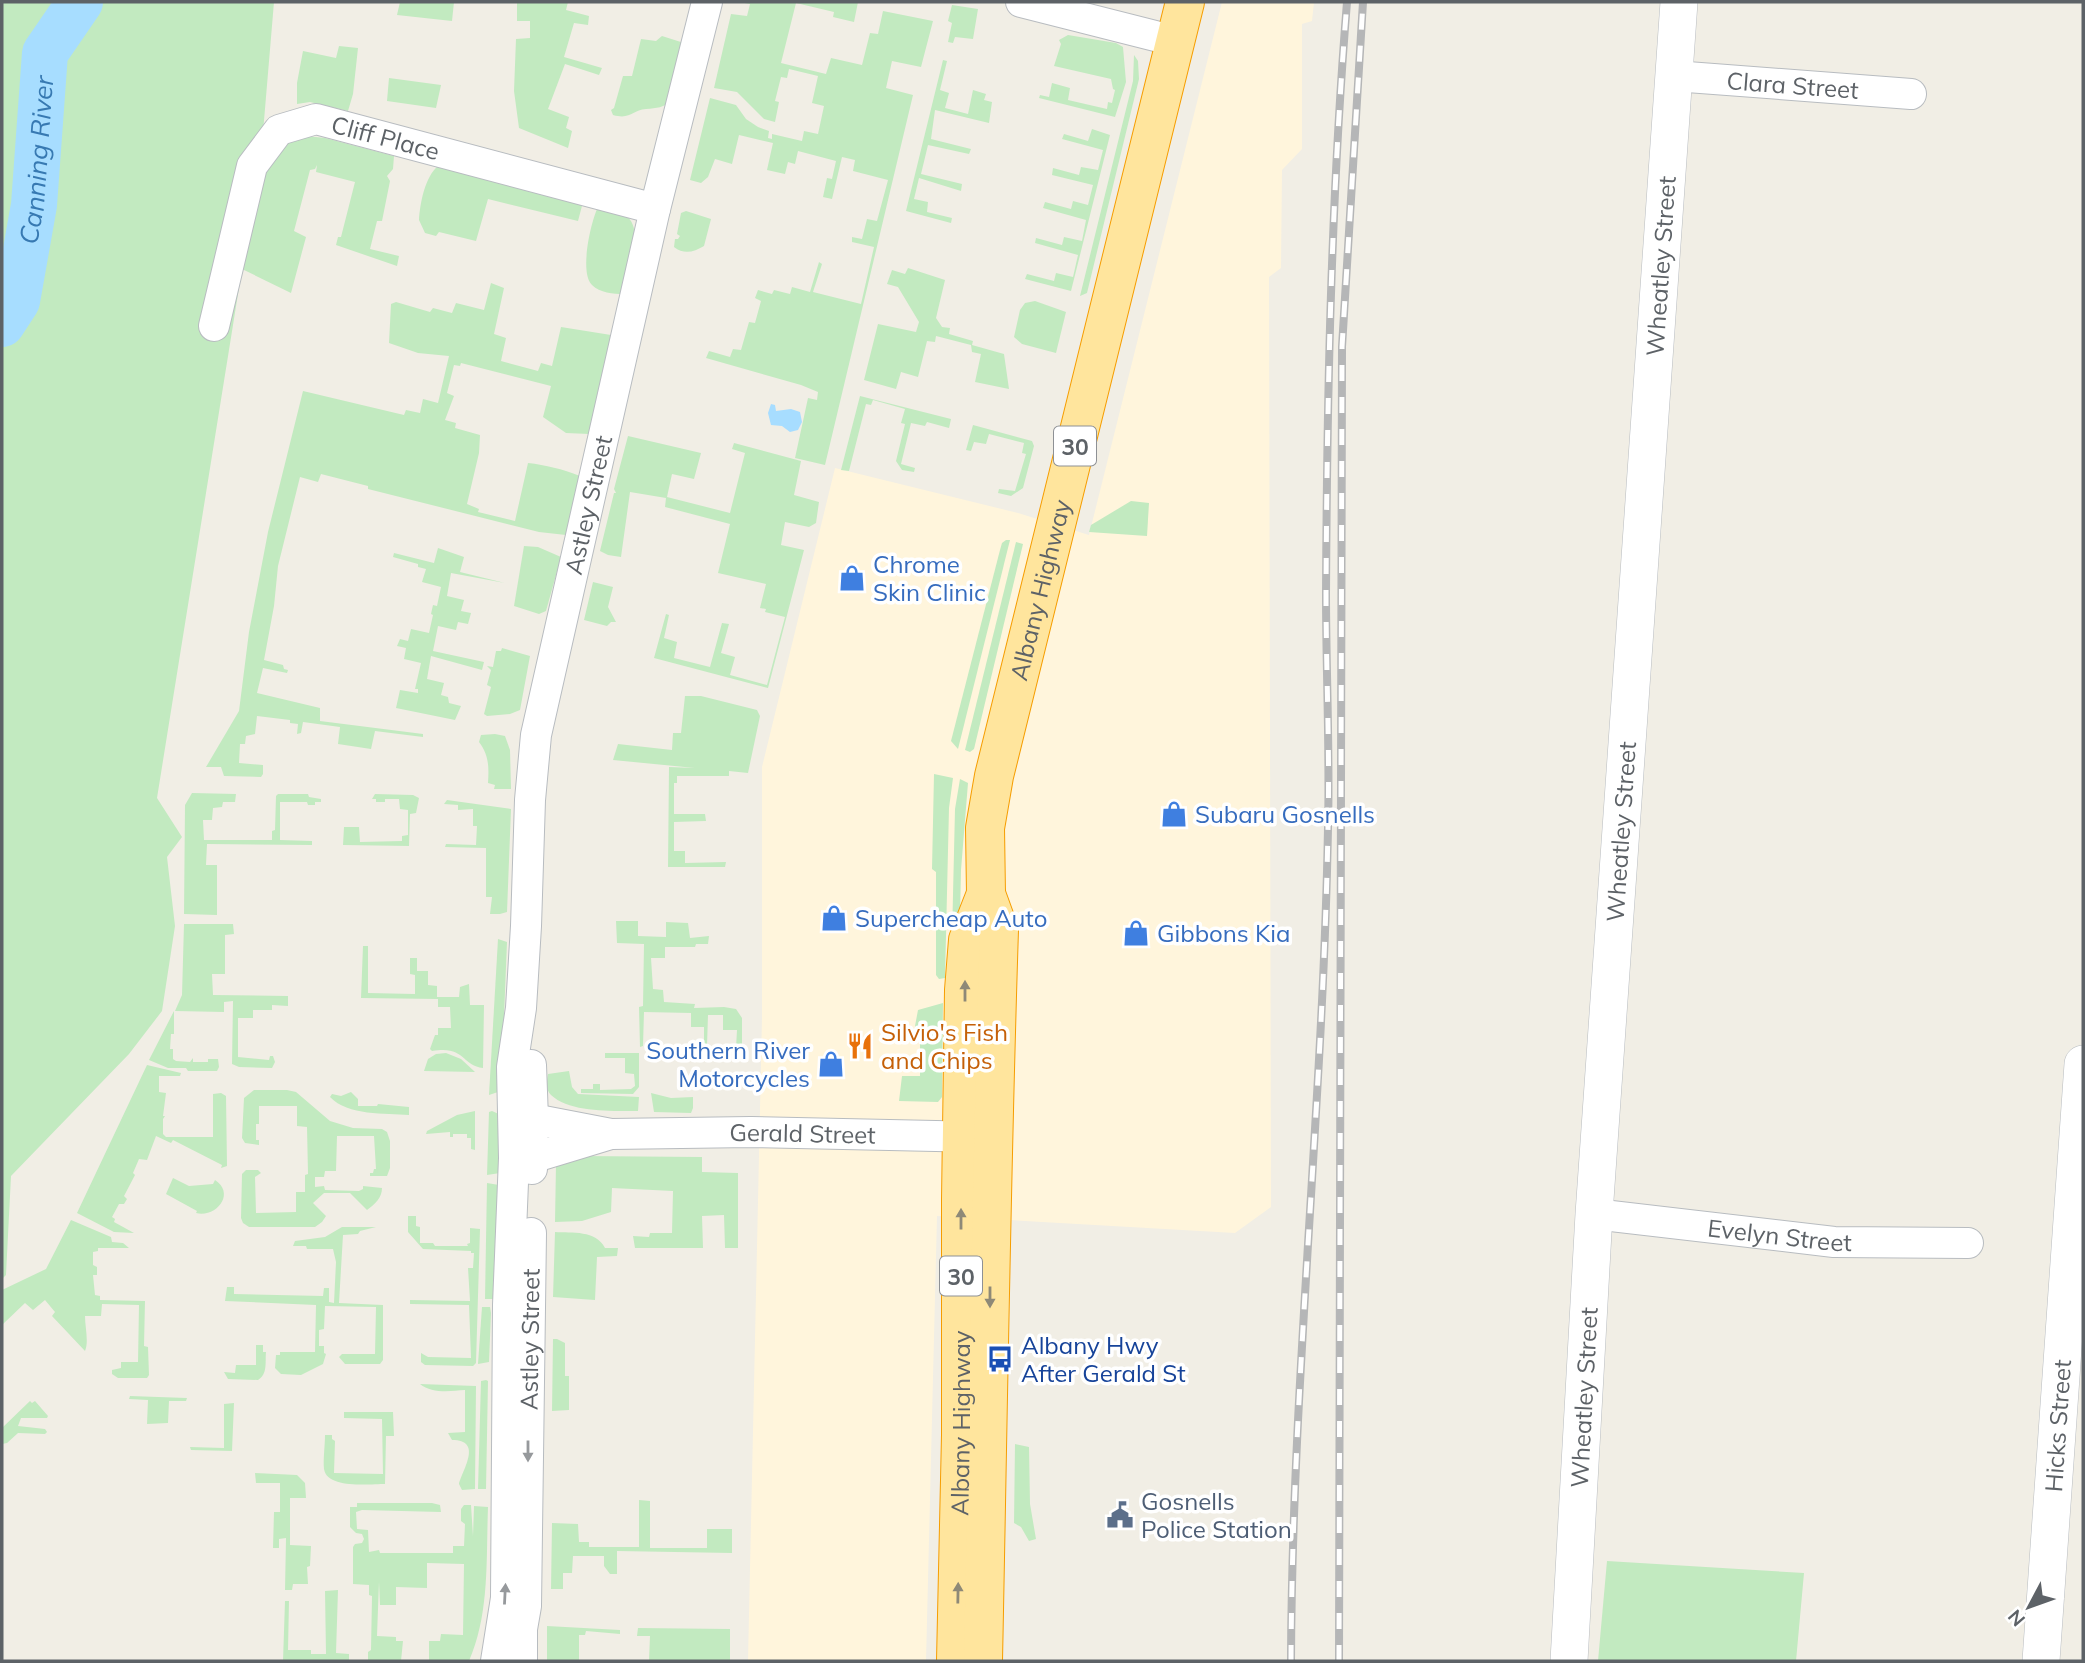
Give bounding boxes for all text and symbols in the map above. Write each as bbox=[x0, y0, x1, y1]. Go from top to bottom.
street label: Clara Street bbox=[1726, 65, 1860, 105]
water label: Canning River bbox=[11, 73, 60, 247]
street label: Cliff Place bbox=[328, 109, 443, 166]
street label: Wheatley Street bbox=[1639, 175, 1682, 357]
road number: 30 bbox=[1054, 426, 1096, 466]
street label: Astley Street bbox=[558, 432, 618, 577]
street label: Albany Highway bbox=[1003, 496, 1077, 683]
place label: Chrome Skin Clinic bbox=[873, 549, 986, 607]
shop icon: Chrome Skin Clinic bbox=[837, 563, 867, 593]
street label: Wheatley Street bbox=[1600, 740, 1642, 923]
shop icon: Subaru Gosnells bbox=[1159, 799, 1189, 829]
place label: Subaru Gosnells bbox=[1195, 799, 1375, 829]
shop icon: Supercheap Auto bbox=[819, 903, 849, 933]
place label: Supercheap Auto bbox=[855, 903, 1047, 933]
shop icon: Gibbons Kia bbox=[1121, 918, 1151, 948]
place label: Gibbons Kia bbox=[1157, 918, 1290, 948]
one-way arrow bbox=[959, 980, 971, 1002]
place label: Silvio's Fish and Chips bbox=[881, 1017, 1008, 1075]
restaurant icon: Silvio's Fish and Chips bbox=[845, 1031, 875, 1061]
place label: Southern River Motorcycles bbox=[646, 1035, 810, 1093]
shop icon: Southern River Motorcycles bbox=[816, 1049, 846, 1079]
street label: Gerald Street bbox=[729, 1117, 876, 1150]
one-way arrow bbox=[955, 1207, 967, 1229]
street label: Evelyn Street bbox=[1706, 1212, 1852, 1257]
road number: 30 bbox=[940, 1256, 982, 1296]
street label: Astley Street bbox=[514, 1268, 546, 1410]
one-way arrow bbox=[984, 1286, 996, 1308]
street label: Wheatley Street bbox=[1564, 1306, 1604, 1488]
street label: Albany Highway bbox=[944, 1330, 976, 1516]
place label: Albany Hwy After Gerald St bbox=[1021, 1330, 1186, 1388]
bus stop icon: Albany Hwy After Gerald St bbox=[985, 1344, 1015, 1374]
street label: Hicks Street bbox=[2038, 1358, 2077, 1493]
one-way arrow bbox=[522, 1440, 534, 1462]
place label: Gosnells Police Station bbox=[1141, 1486, 1292, 1544]
public building icon: Gosnells Police Station bbox=[1105, 1500, 1135, 1530]
north arrow bbox=[1994, 1572, 2064, 1642]
one-way arrow bbox=[500, 1582, 511, 1604]
one-way arrow bbox=[952, 1582, 964, 1604]
text: N bbox=[2002, 1605, 2030, 1631]

